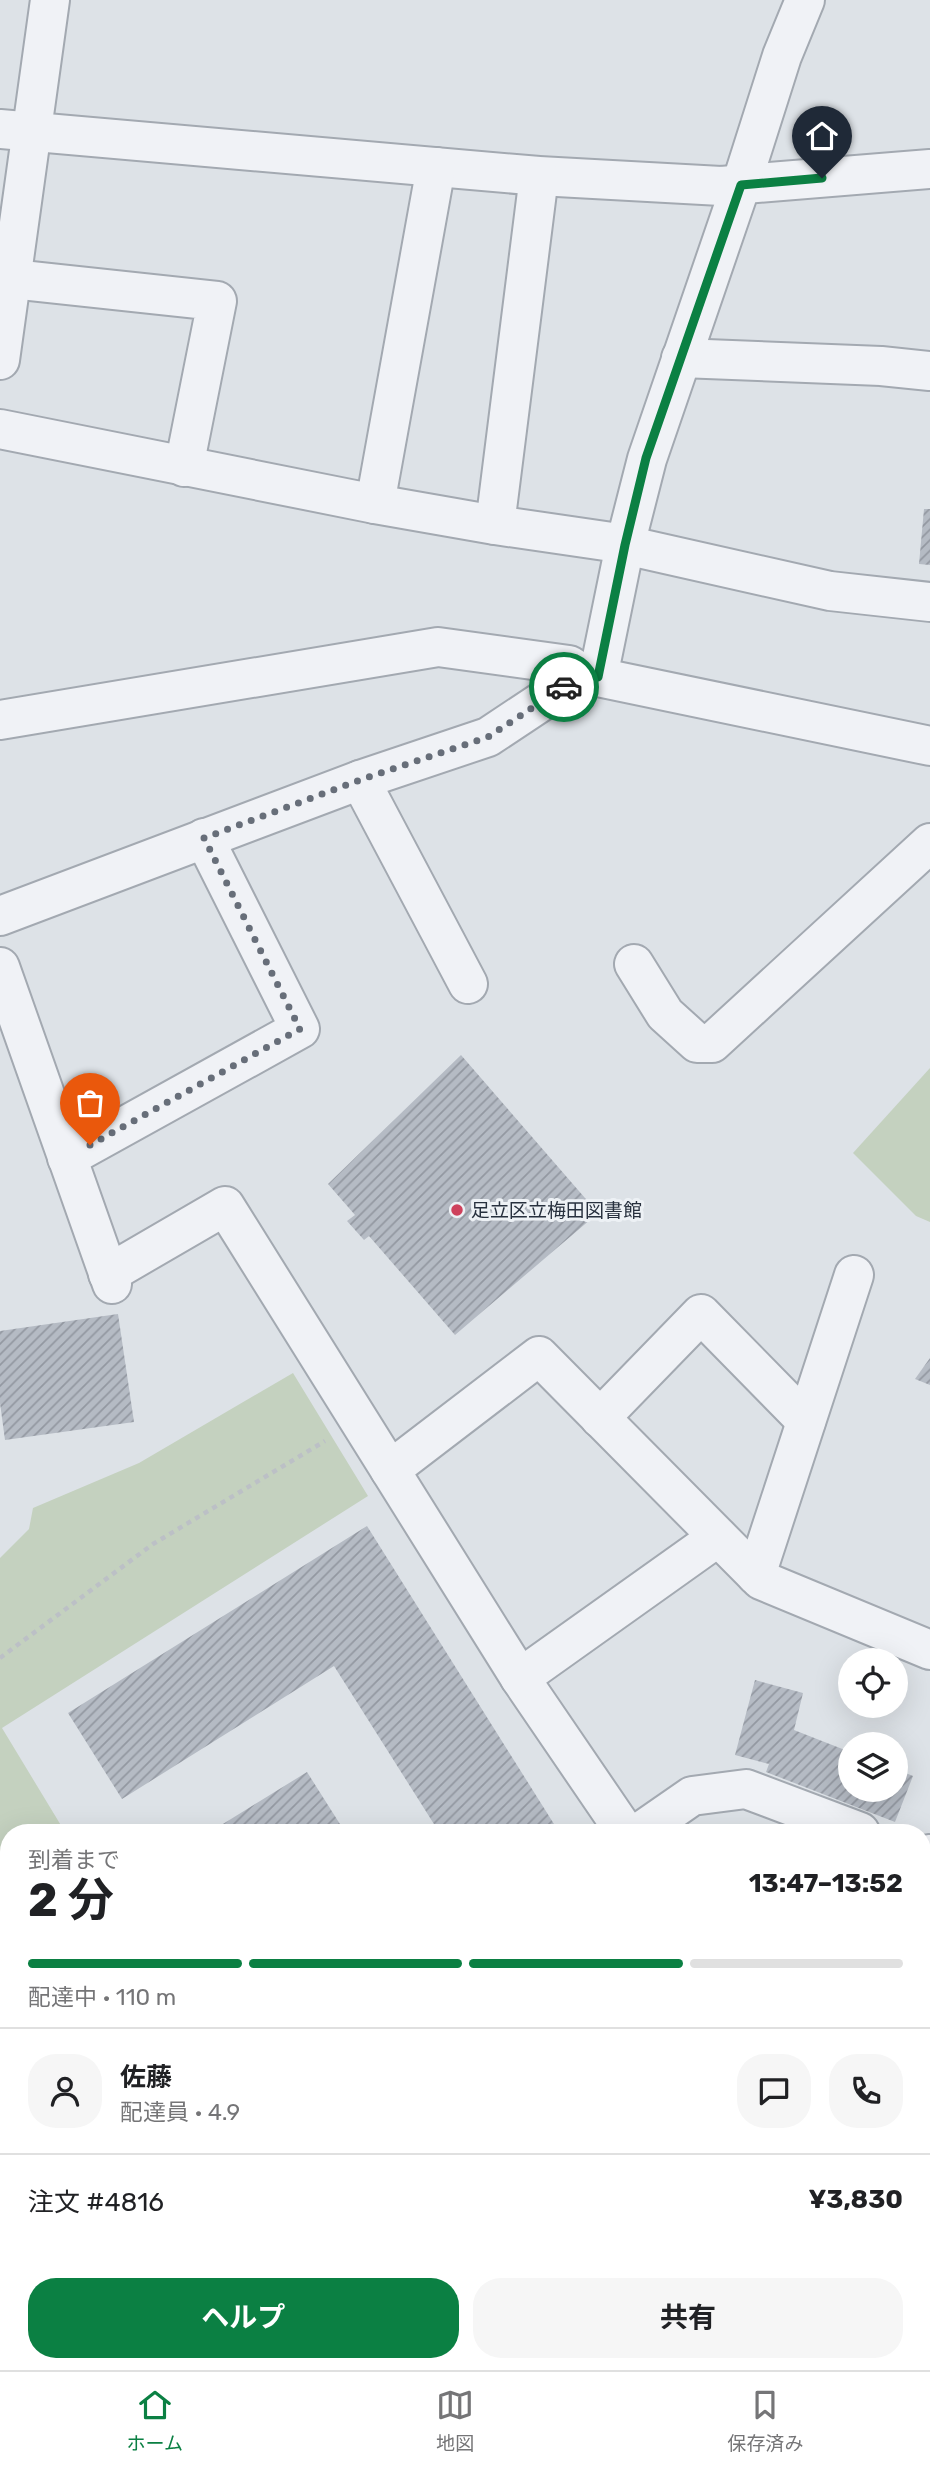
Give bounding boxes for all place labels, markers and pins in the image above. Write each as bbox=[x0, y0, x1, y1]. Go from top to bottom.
pin bbox=[792, 106, 852, 178]
pin bbox=[60, 1073, 120, 1145]
place label: 足立区立梅田図書館 bbox=[471, 1199, 642, 1222]
marker: 足立区立梅田図書館 bbox=[449, 1202, 465, 1218]

